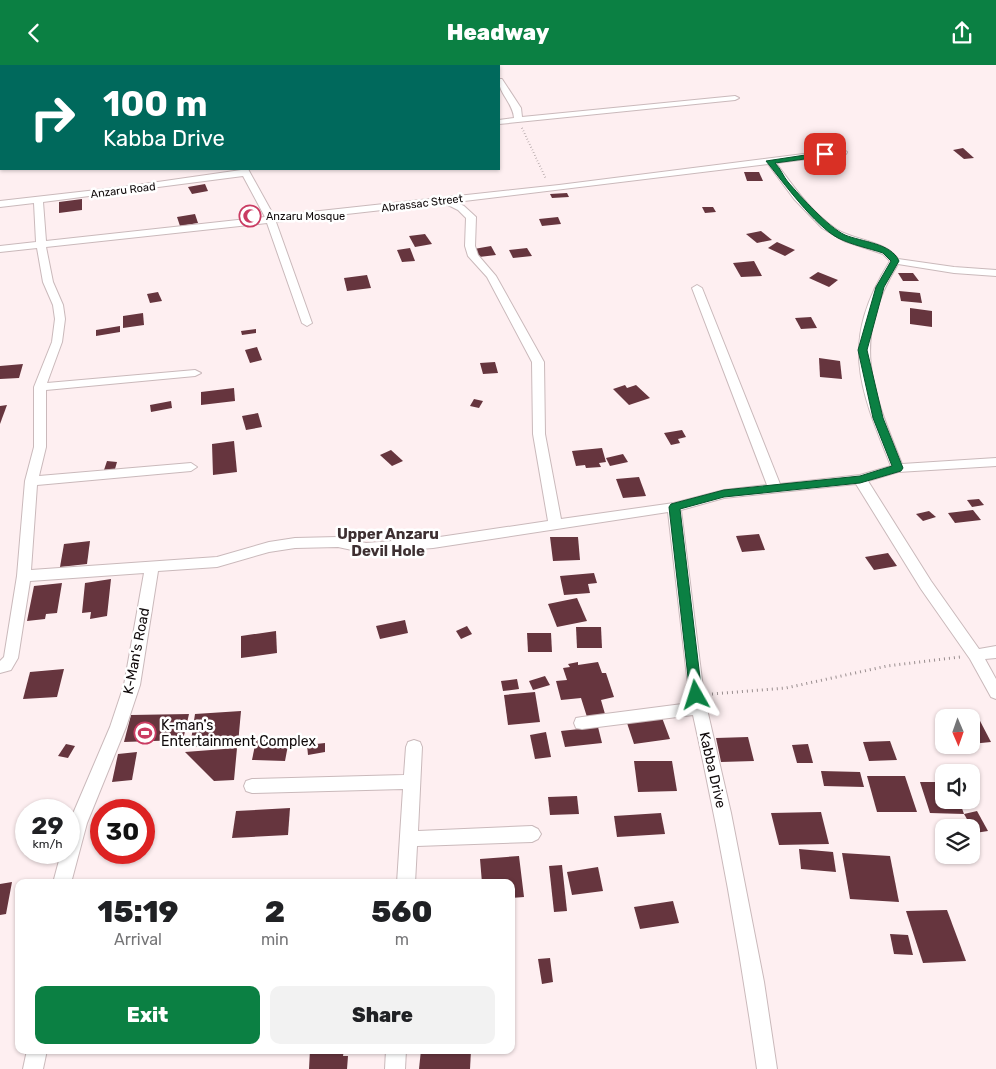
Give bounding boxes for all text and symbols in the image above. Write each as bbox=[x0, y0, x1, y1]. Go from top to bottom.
icon: back bbox=[20, 19, 48, 47]
text: Headway bbox=[447, 19, 549, 46]
icon: share bbox=[948, 19, 976, 47]
text: 100 m bbox=[103, 83, 208, 125]
icon: right bbox=[20, 85, 85, 150]
text: Kabba Drive bbox=[103, 125, 225, 152]
pin bbox=[804, 133, 846, 175]
icon: arrive bbox=[811, 140, 839, 168]
street label: Anzaru Road bbox=[90, 180, 156, 201]
street label: Abrassac Street bbox=[381, 192, 464, 215]
mosque icon: Anzaru Mosque bbox=[238, 204, 262, 228]
place label: Anzaru Mosque bbox=[266, 210, 345, 223]
district label: Upper Anzaru Devil Hole bbox=[337, 525, 439, 560]
street label: K-Man's Road bbox=[120, 606, 153, 696]
position arrow bbox=[669, 668, 721, 720]
north arrow bbox=[935, 709, 980, 754]
map controls bbox=[935, 709, 980, 864]
place label: K-man's Entertainment Complex bbox=[161, 717, 316, 750]
sports icon: K-man's Entertainment Complex bbox=[133, 721, 157, 745]
street label: Kabba Drive bbox=[696, 730, 730, 810]
button: sound bbox=[935, 764, 980, 809]
speed limit sign: 30 bbox=[90, 799, 155, 864]
text: 29 bbox=[31, 811, 64, 840]
button: layers bbox=[935, 819, 980, 864]
text: km/h bbox=[33, 837, 62, 851]
text: 15:19 bbox=[98, 894, 178, 930]
text: 2 bbox=[265, 894, 285, 930]
text: 560 bbox=[371, 894, 432, 930]
text: Arrival bbox=[114, 930, 162, 949]
text: min bbox=[261, 930, 289, 949]
text: m bbox=[395, 930, 409, 949]
button: Exit bbox=[35, 986, 260, 1044]
button: Share bbox=[270, 986, 495, 1044]

